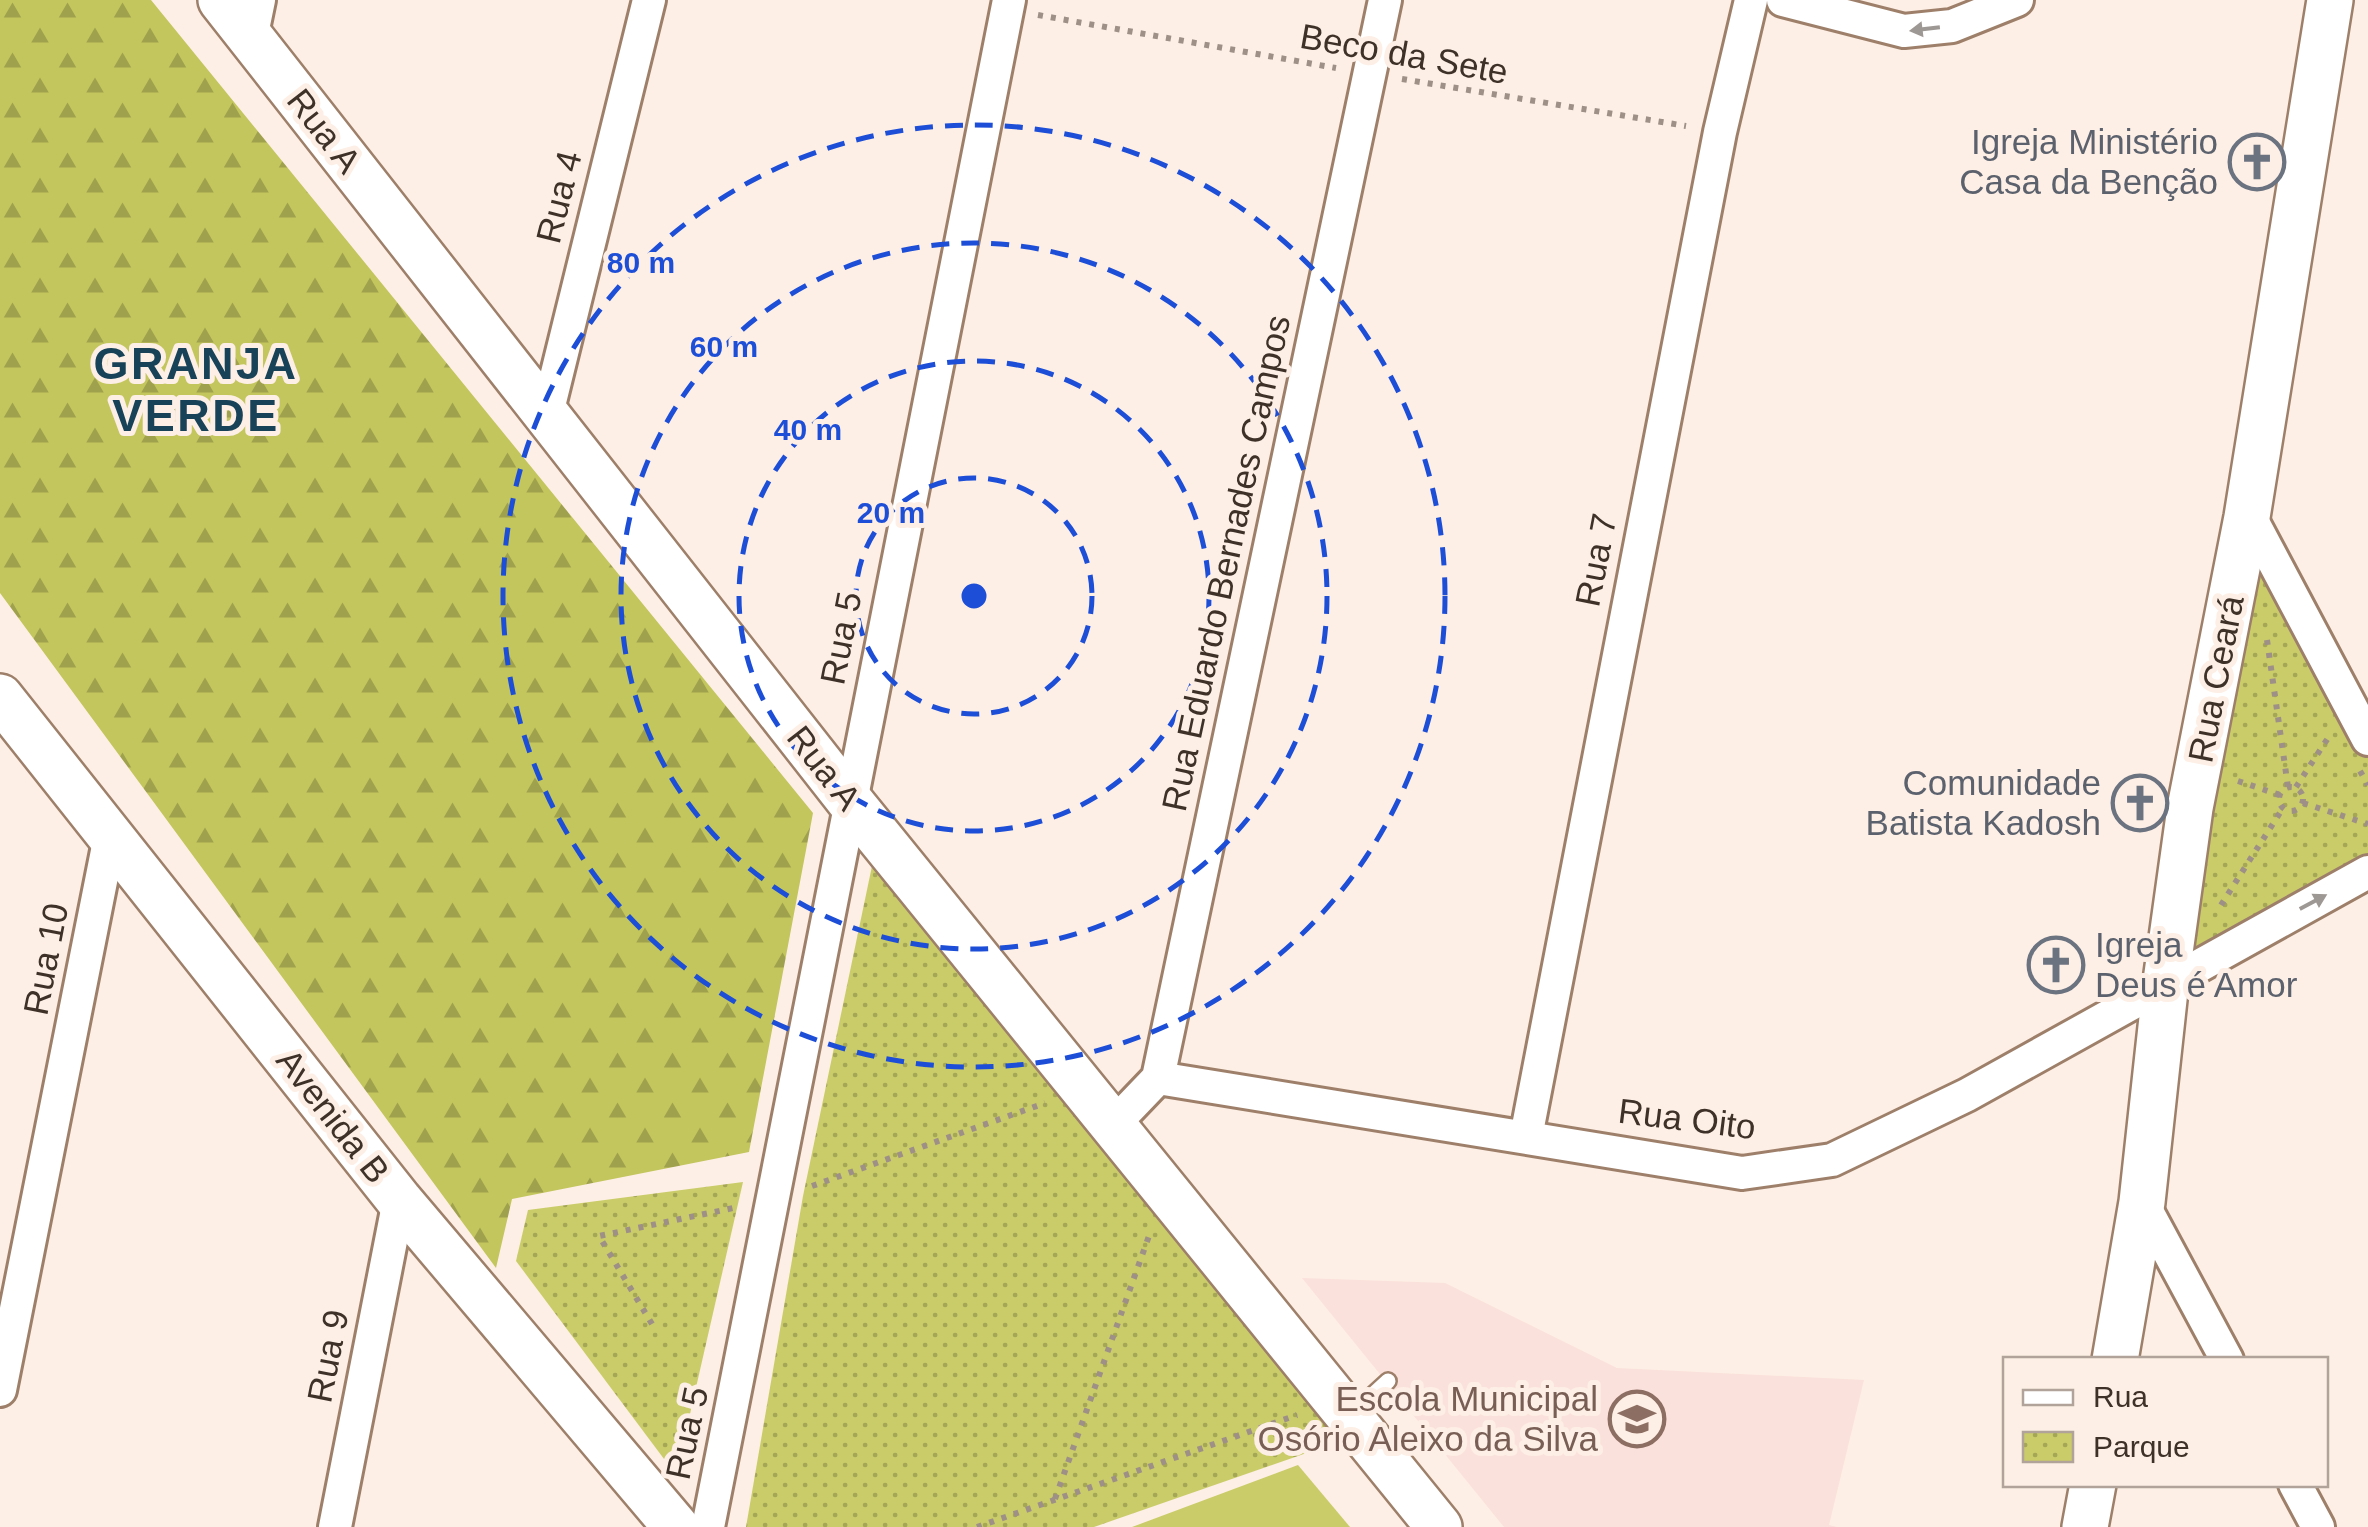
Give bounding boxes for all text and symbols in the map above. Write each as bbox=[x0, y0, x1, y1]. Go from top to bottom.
street label: Beco da Sete bbox=[1297, 16, 1511, 91]
one-way arrow bbox=[1908, 21, 1940, 37]
street label: Rua A bbox=[280, 81, 370, 181]
place label: Igreja Ministério Casa da Benção bbox=[1959, 122, 2218, 201]
church icon: Igreja Ministério Casa da Benção bbox=[2227, 132, 2287, 192]
street label: Rua 4 bbox=[528, 147, 589, 247]
text: 80 m bbox=[607, 246, 675, 279]
street label: Rua Eduardo Bernades Campos bbox=[1154, 311, 1297, 814]
text: 60 m bbox=[690, 330, 758, 363]
district label: GRANJA VERDE bbox=[93, 338, 299, 441]
text: 40 m bbox=[774, 413, 842, 446]
text: 20 m bbox=[857, 496, 925, 529]
street label: Rua 7 bbox=[1567, 510, 1624, 609]
centre of rings bbox=[956, 578, 992, 614]
street label: Rua 5 bbox=[812, 588, 869, 687]
street label: Rua Ceará bbox=[2180, 592, 2251, 766]
street label: Rua A bbox=[780, 718, 870, 818]
place label: Comunidade Batista Kadosh bbox=[1866, 763, 2101, 842]
church icon: Comunidade Batista Kadosh bbox=[2110, 773, 2170, 833]
one-way arrow bbox=[2299, 893, 2328, 910]
street label: Rua 10 bbox=[16, 900, 75, 1018]
place label: Igreja Deus é Amor bbox=[2095, 925, 2298, 1004]
church icon: Igreja Deus é Amor bbox=[2026, 935, 2086, 995]
street label: Avenida B bbox=[269, 1041, 398, 1190]
street label: Rua Oito bbox=[1616, 1091, 1758, 1146]
street label: Rua 9 bbox=[299, 1306, 356, 1405]
legend bbox=[2003, 1357, 2328, 1487]
place label: Escola Municipal Osório Aleixo da Silva bbox=[1258, 1379, 1599, 1458]
text: Rua bbox=[2093, 1380, 2148, 1413]
street label: Rua 5 bbox=[658, 1383, 715, 1483]
school or university icon: Escola Municipal Osório Aleixo da Silva bbox=[1607, 1389, 1667, 1449]
text: Parque bbox=[2093, 1430, 2190, 1463]

